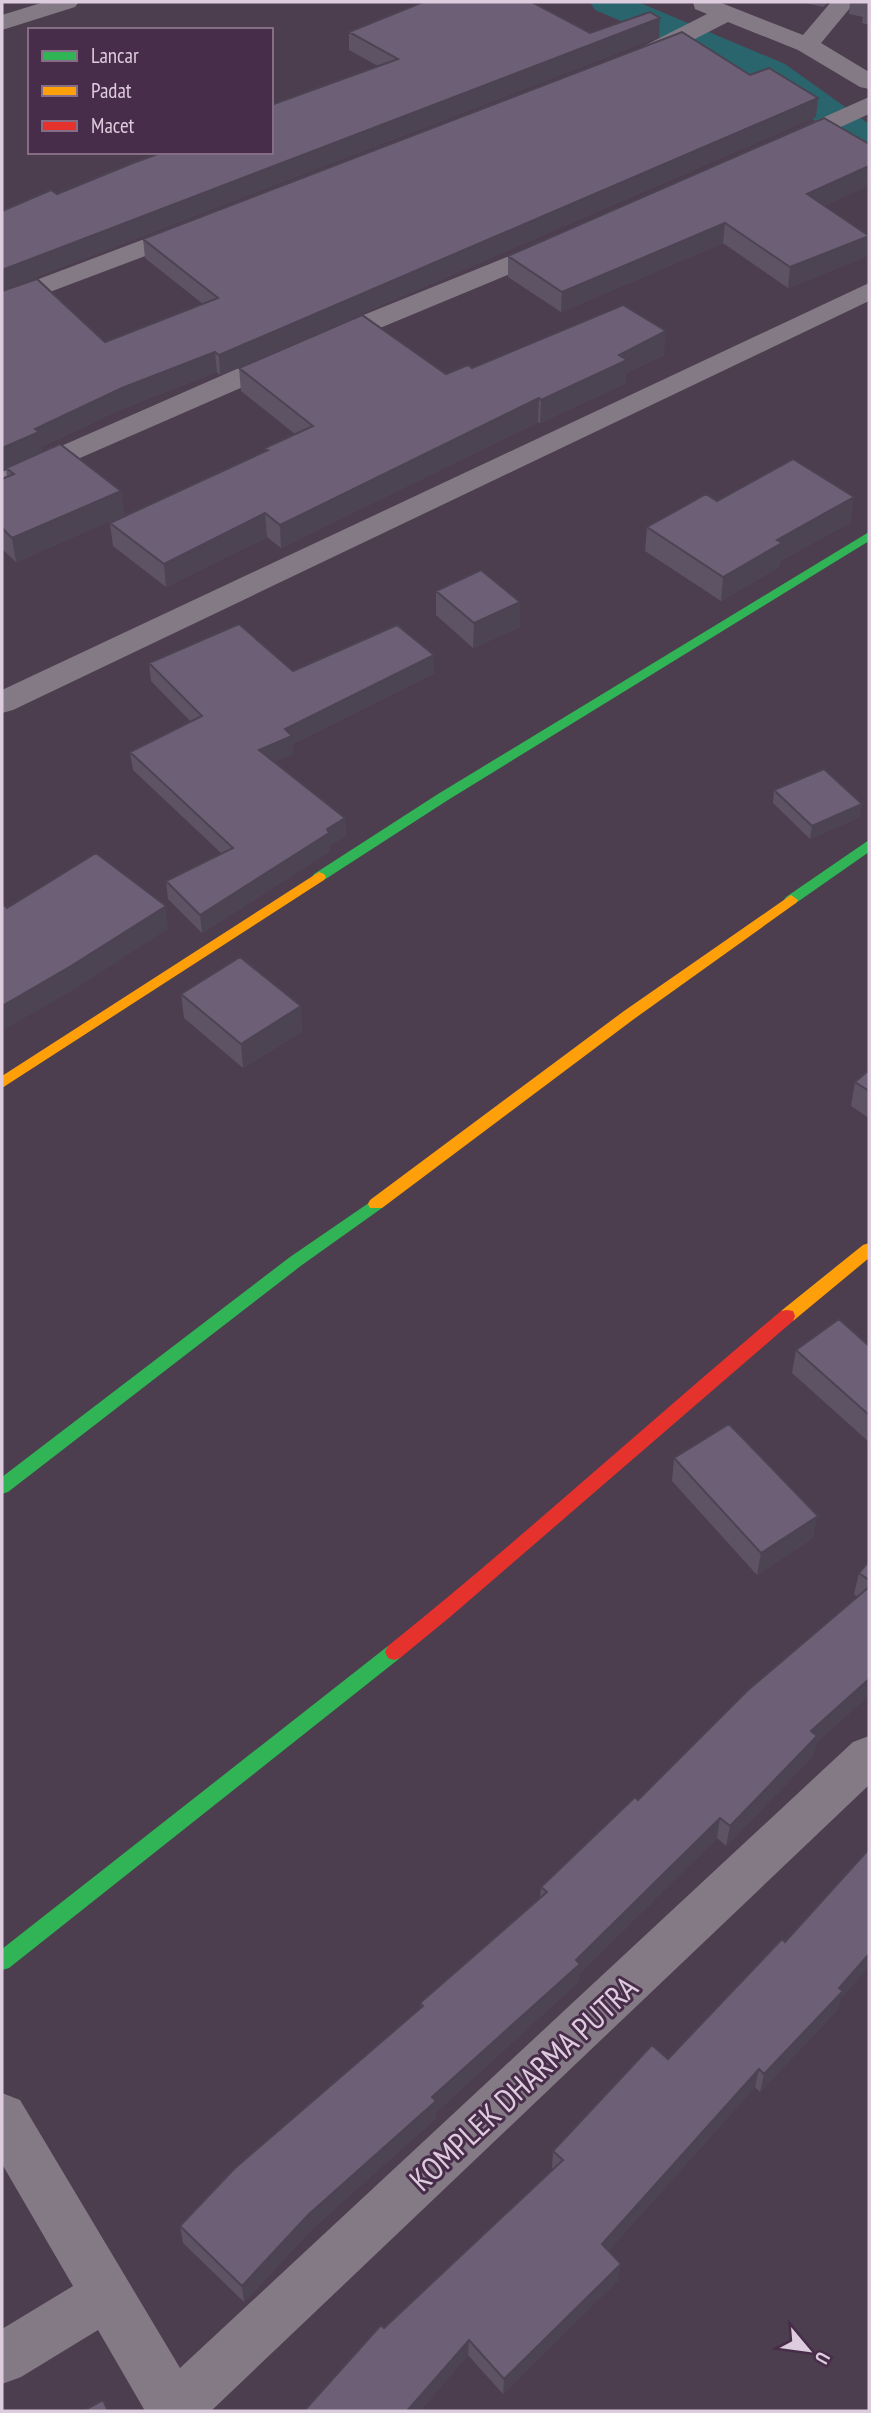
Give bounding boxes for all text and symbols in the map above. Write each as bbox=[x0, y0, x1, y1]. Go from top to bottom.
legend bbox=[28, 28, 273, 154]
text: Lancar bbox=[91, 42, 139, 69]
text: Padat bbox=[91, 77, 132, 104]
text: Macet bbox=[91, 112, 135, 139]
street label: KOMPLEK DHARMA PUTRA bbox=[400, 1966, 646, 2200]
north arrow bbox=[773, 2315, 843, 2385]
text: U bbox=[810, 2348, 836, 2368]

